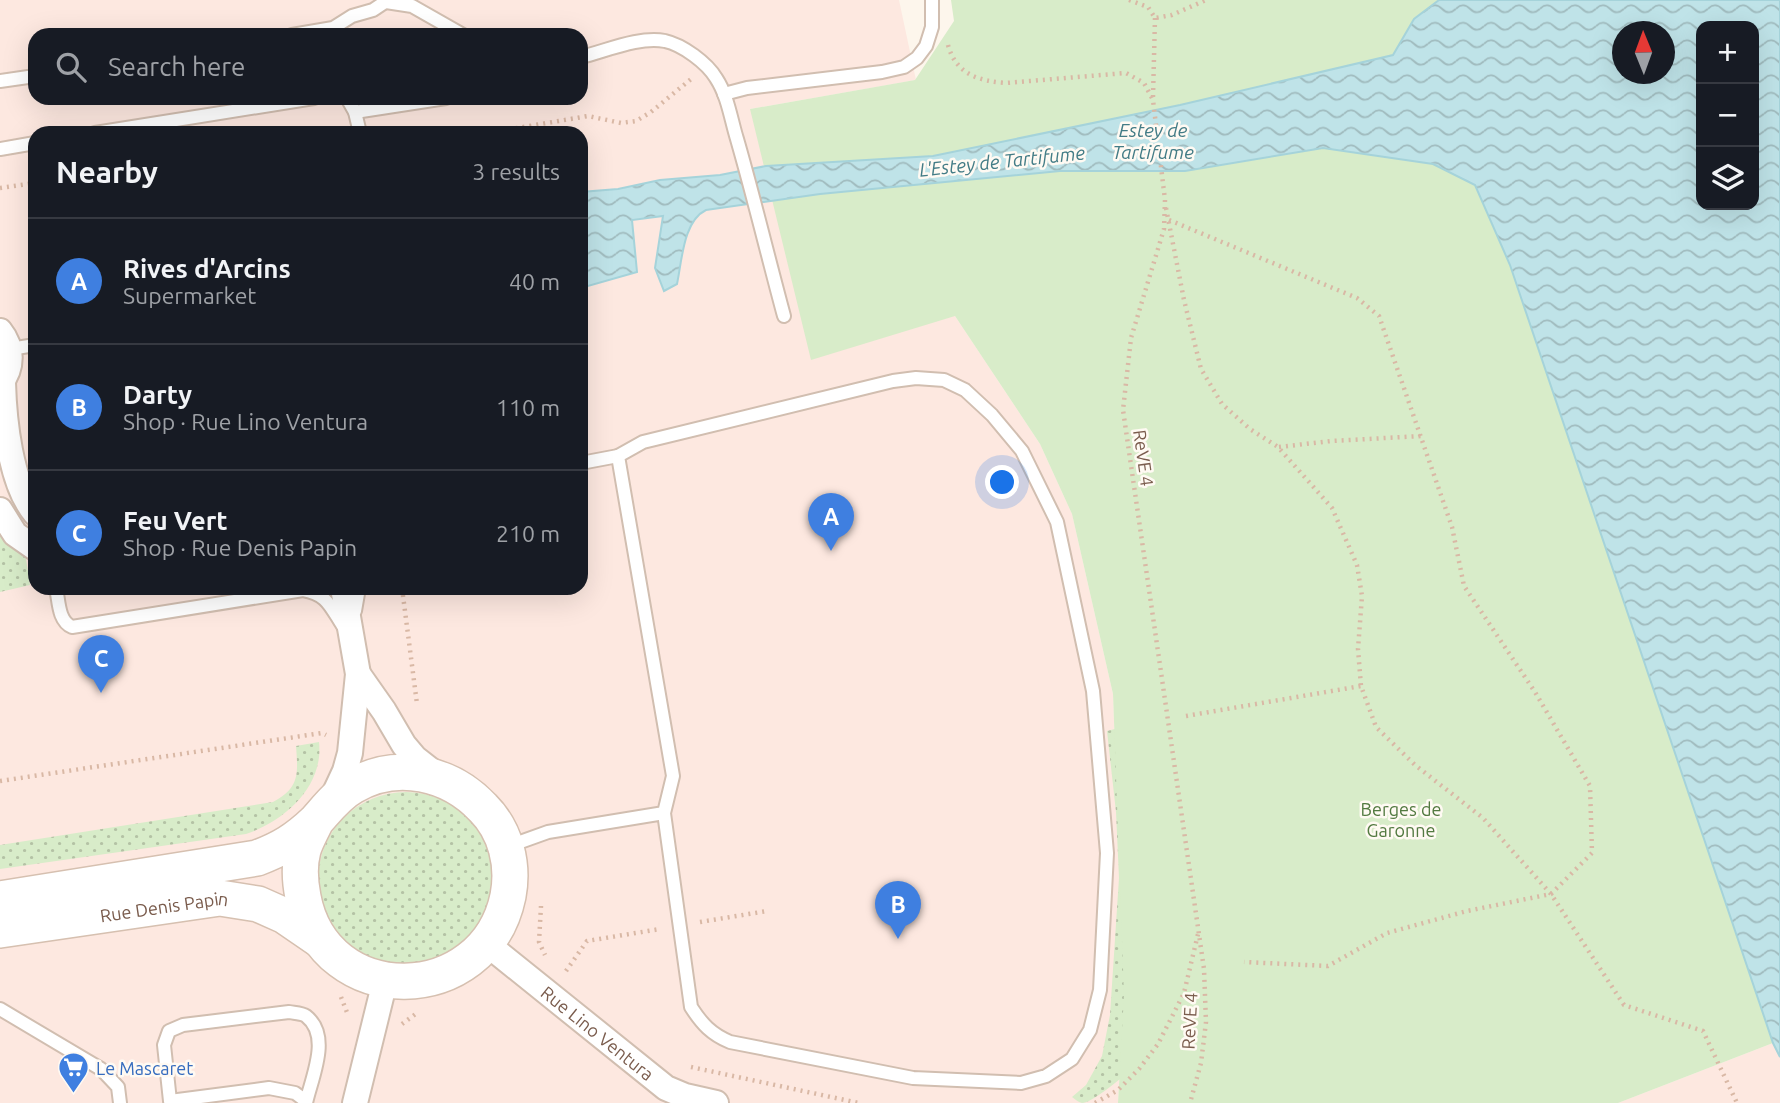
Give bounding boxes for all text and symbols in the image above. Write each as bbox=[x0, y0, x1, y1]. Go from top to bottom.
north arrow bbox=[1612, 21, 1675, 84]
map controls bbox=[1696, 21, 1759, 210]
button: + bbox=[1696, 21, 1759, 84]
search box bbox=[28, 28, 588, 105]
icon: search bbox=[52, 48, 90, 86]
text: Search here bbox=[108, 52, 245, 81]
button: − bbox=[1696, 84, 1759, 147]
water label: Estey de Tartifume bbox=[1112, 119, 1194, 163]
water label: L'Estey de Tartifume bbox=[918, 141, 1086, 181]
button: layers bbox=[1696, 147, 1759, 210]
text: Nearby bbox=[56, 155, 158, 189]
text: 3 results bbox=[472, 159, 560, 184]
text: Rives d'Arcins bbox=[123, 254, 291, 283]
text: A bbox=[71, 269, 87, 294]
text: 40 m bbox=[509, 269, 560, 294]
text: Supermarket bbox=[123, 283, 256, 308]
text: Darty bbox=[123, 380, 192, 409]
text: B bbox=[71, 395, 87, 420]
text: 110 m bbox=[496, 395, 560, 420]
text: Shop · Rue Lino Ventura bbox=[123, 409, 368, 434]
street label: ReVE 4 bbox=[1130, 428, 1158, 488]
your location bbox=[985, 465, 1019, 499]
pin: A bbox=[808, 493, 854, 551]
text: Feu Vert bbox=[123, 506, 228, 535]
text: C bbox=[72, 521, 86, 546]
text: 210 m bbox=[496, 521, 560, 546]
text: Shop · Rue Denis Papin bbox=[123, 535, 357, 560]
pin: C bbox=[78, 635, 124, 693]
park label: Berges de Garonne bbox=[1361, 799, 1441, 840]
pin: B bbox=[875, 881, 921, 939]
street label: Rue Denis Papin bbox=[99, 888, 230, 925]
street label: Rue Lino Ventura bbox=[537, 982, 658, 1084]
street label: ReVE 4 bbox=[1178, 992, 1200, 1050]
supermarket icon: Le Mascaret bbox=[56, 1051, 90, 1095]
place label: Le Mascaret bbox=[96, 1058, 193, 1078]

